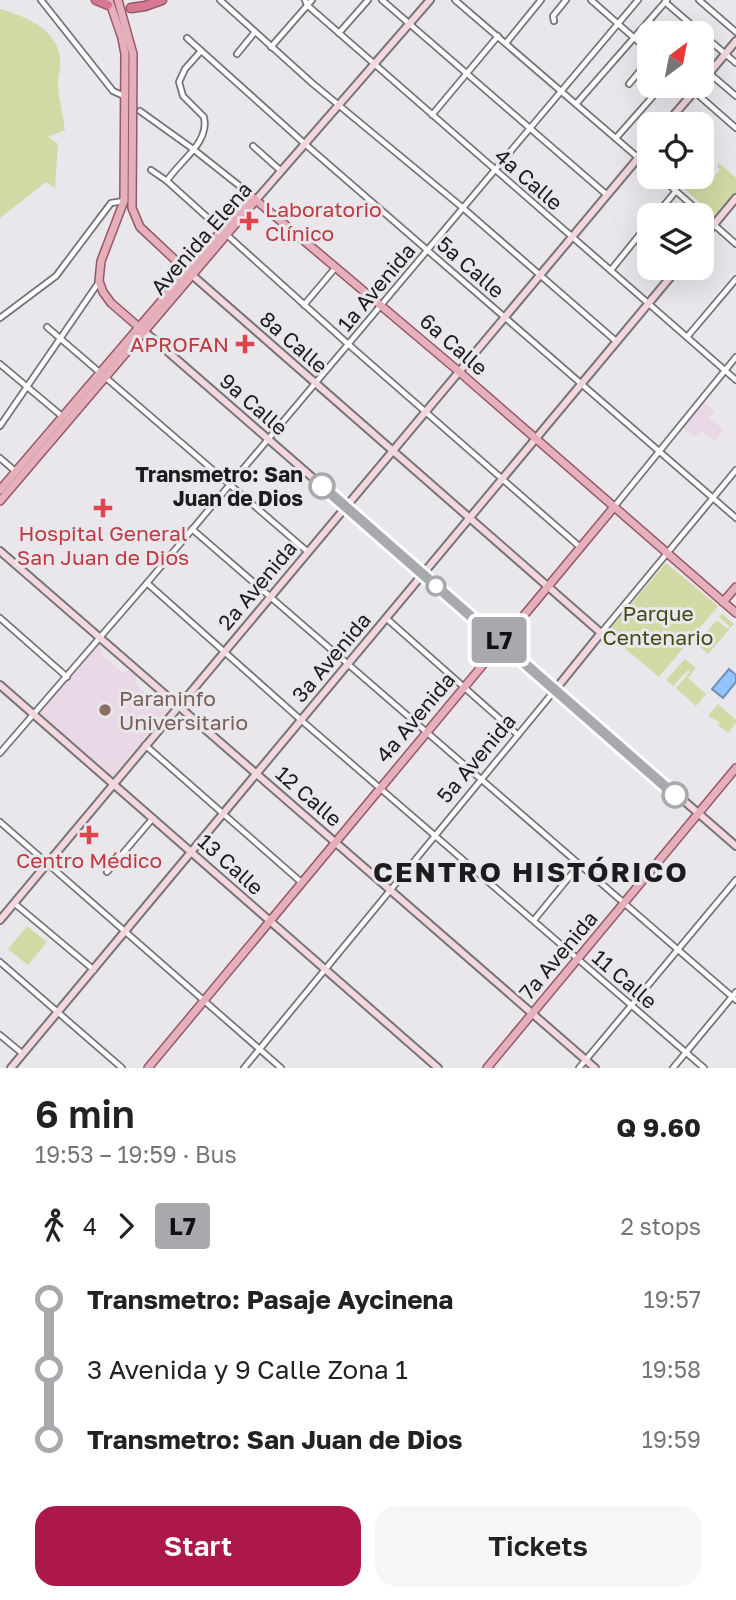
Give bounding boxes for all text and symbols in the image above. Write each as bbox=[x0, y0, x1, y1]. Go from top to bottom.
north arrow bbox=[637, 21, 714, 98]
map controls bbox=[637, 21, 714, 280]
button: locate bbox=[637, 112, 714, 189]
street label: 4a Calle bbox=[490, 142, 568, 216]
street label: Avenida Elena bbox=[145, 176, 257, 300]
place label: Laboratorio Clínico bbox=[265, 196, 382, 246]
button: layers bbox=[637, 203, 714, 280]
marker: Laboratorio Clínico bbox=[239, 211, 259, 231]
street label: 5a Calle bbox=[432, 231, 510, 303]
street label: 1a Avenida bbox=[332, 238, 420, 336]
street label: 8a Calle bbox=[255, 305, 333, 379]
street label: 6a Calle bbox=[415, 307, 493, 381]
place label: APROFAN bbox=[130, 331, 229, 357]
marker: APROFAN bbox=[235, 334, 255, 354]
street label: 9a Calle bbox=[215, 367, 293, 441]
place label: Transmetro: San Juan de Dios bbox=[135, 461, 303, 511]
marker: Transmetro: San Juan de Dios bbox=[309, 473, 335, 499]
marker: Hospital General San Juan de Dios bbox=[93, 498, 113, 518]
place label: Hospital General San Juan de Dios bbox=[17, 520, 189, 570]
street label: 2a Avenida bbox=[212, 535, 302, 635]
unlabelled marker bbox=[426, 576, 446, 596]
park label: Parque Centenario bbox=[603, 600, 713, 650]
street label: 3a Avenida bbox=[286, 607, 376, 707]
line badge: L7 bbox=[468, 617, 530, 663]
text: L7 bbox=[486, 625, 512, 654]
street label: 4a Avenida bbox=[370, 667, 460, 767]
place label: Paraninfo Universitario bbox=[119, 685, 248, 735]
marker: Paraninfo Universitario bbox=[97, 702, 113, 718]
street label: 5a Avenida bbox=[431, 708, 521, 808]
street label: 12 Calle bbox=[271, 760, 347, 832]
unlabelled marker bbox=[662, 782, 688, 808]
marker: Centro Médico bbox=[79, 825, 99, 845]
street label: 13 Calle bbox=[193, 828, 269, 900]
place label: Centro Médico bbox=[16, 847, 162, 873]
district label: CENTRO HISTÓRICO bbox=[373, 855, 689, 888]
street label: 7a Avenida bbox=[513, 905, 603, 1005]
street label: 11 Calle bbox=[587, 944, 663, 1014]
text: 6 min bbox=[35, 1091, 135, 1136]
text: Q 9.60 bbox=[616, 1112, 701, 1143]
text: 19:53 – 19:59 · Bus bbox=[35, 1140, 237, 1168]
icon: walk bbox=[35, 1207, 73, 1245]
icon: forward bbox=[107, 1207, 145, 1245]
text: L7 bbox=[169, 1211, 196, 1240]
text: 4 bbox=[83, 1212, 97, 1240]
text: 2 stops bbox=[620, 1212, 701, 1240]
text: Transmetro: Pasaje Aycinena bbox=[87, 1284, 453, 1315]
text: 19:57 bbox=[644, 1285, 701, 1313]
text: 3 Avenida y 9 Calle Zona 1 bbox=[87, 1354, 408, 1385]
text: 19:58 bbox=[642, 1355, 701, 1383]
text: Transmetro: San Juan de Dios bbox=[87, 1424, 463, 1455]
text: 19:59 bbox=[642, 1425, 701, 1453]
button: Start bbox=[35, 1506, 361, 1586]
button: Tickets bbox=[375, 1506, 701, 1586]

